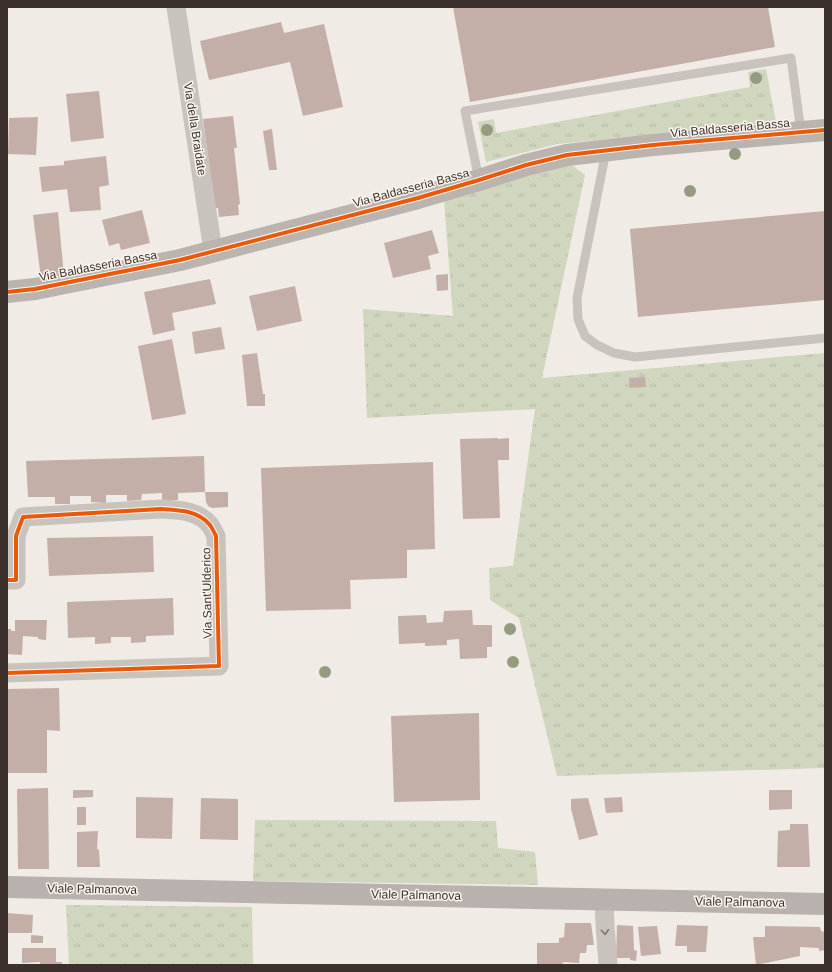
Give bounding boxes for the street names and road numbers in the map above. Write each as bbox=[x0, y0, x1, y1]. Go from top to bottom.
street label: Via della Braidate bbox=[181, 82, 209, 177]
street label: Via Baldasseria Bassa bbox=[670, 116, 791, 140]
street label: Via Baldasseria Bassa bbox=[351, 166, 471, 210]
street label: Via Baldasseria Bassa bbox=[38, 248, 158, 284]
street label: Via Sant'Ulderico bbox=[199, 547, 215, 639]
street label: Viale Palmanova bbox=[47, 881, 137, 897]
street label: Viale Palmanova bbox=[371, 887, 461, 903]
street label: Viale Palmanova bbox=[695, 894, 785, 910]

